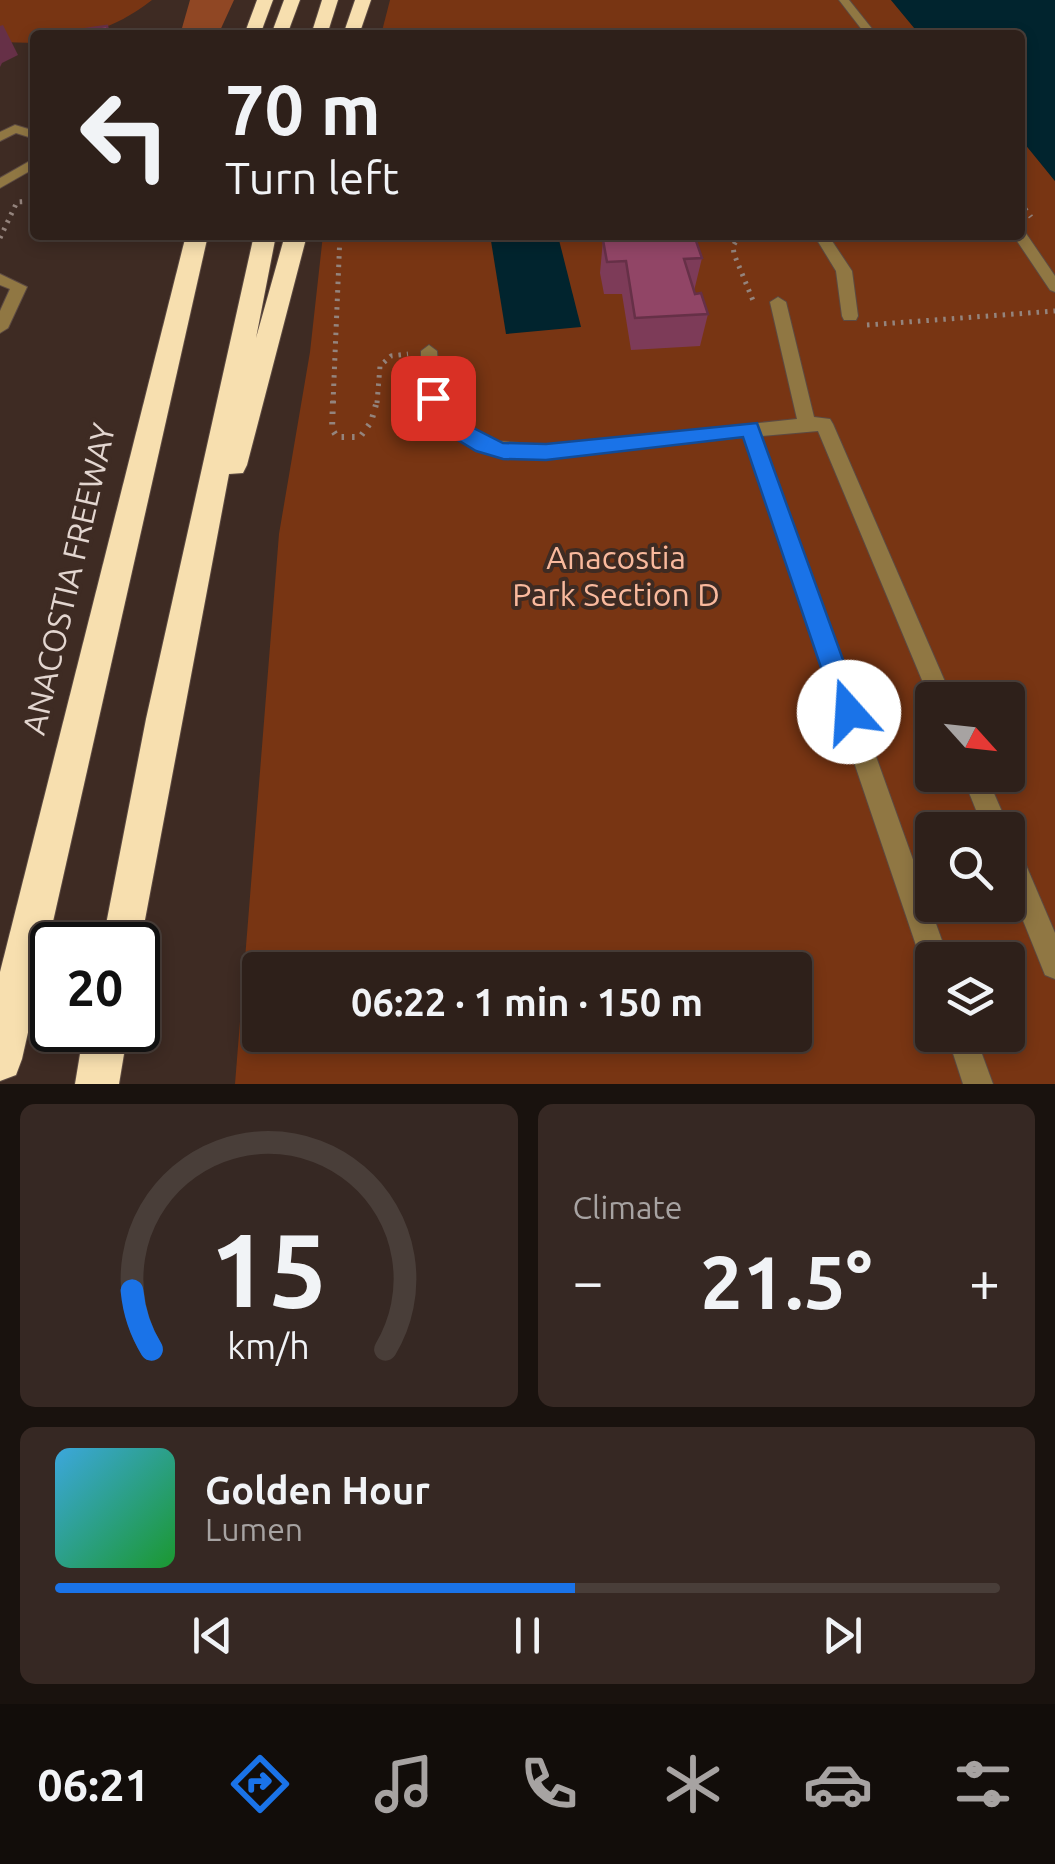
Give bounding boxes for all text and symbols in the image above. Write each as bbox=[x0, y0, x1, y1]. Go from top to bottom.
icon: left bbox=[60, 70, 190, 200]
text: 70 m bbox=[225, 70, 381, 148]
text: Turn left bbox=[225, 152, 399, 203]
pin bbox=[391, 356, 476, 441]
icon: arrive bbox=[406, 371, 461, 426]
street label: ANACOSTIA FREEWAY bbox=[15, 419, 121, 738]
park label: Anacostia Park Section D bbox=[512, 539, 720, 612]
position arrow bbox=[797, 660, 901, 764]
north arrow bbox=[915, 682, 1025, 792]
map controls bbox=[915, 682, 1025, 1052]
button: search bbox=[915, 812, 1025, 922]
speed limit sign: 20 bbox=[30, 922, 160, 1052]
button: layers bbox=[915, 942, 1025, 1052]
text: 06:22 · 1 min · 150 m bbox=[351, 981, 703, 1023]
text: Climate bbox=[573, 1189, 683, 1225]
text: 15 bbox=[210, 1210, 327, 1327]
text: 21.5° bbox=[700, 1239, 872, 1323]
text: − bbox=[573, 1250, 604, 1311]
text: + bbox=[969, 1250, 1000, 1311]
text: km/h bbox=[227, 1326, 310, 1366]
text: Golden Hour bbox=[205, 1469, 430, 1511]
text: Lumen bbox=[205, 1511, 303, 1547]
icon: previous bbox=[185, 1608, 240, 1663]
icon: pause bbox=[500, 1608, 555, 1663]
icon: next bbox=[815, 1608, 870, 1663]
icon: directions bbox=[225, 1749, 295, 1819]
icon: music bbox=[369, 1749, 439, 1819]
icon: phone bbox=[514, 1749, 584, 1819]
icon: climate bbox=[658, 1749, 728, 1819]
icon: car bbox=[803, 1749, 873, 1819]
icon: filters bbox=[948, 1749, 1018, 1819]
text: 06:21 bbox=[37, 1759, 150, 1810]

